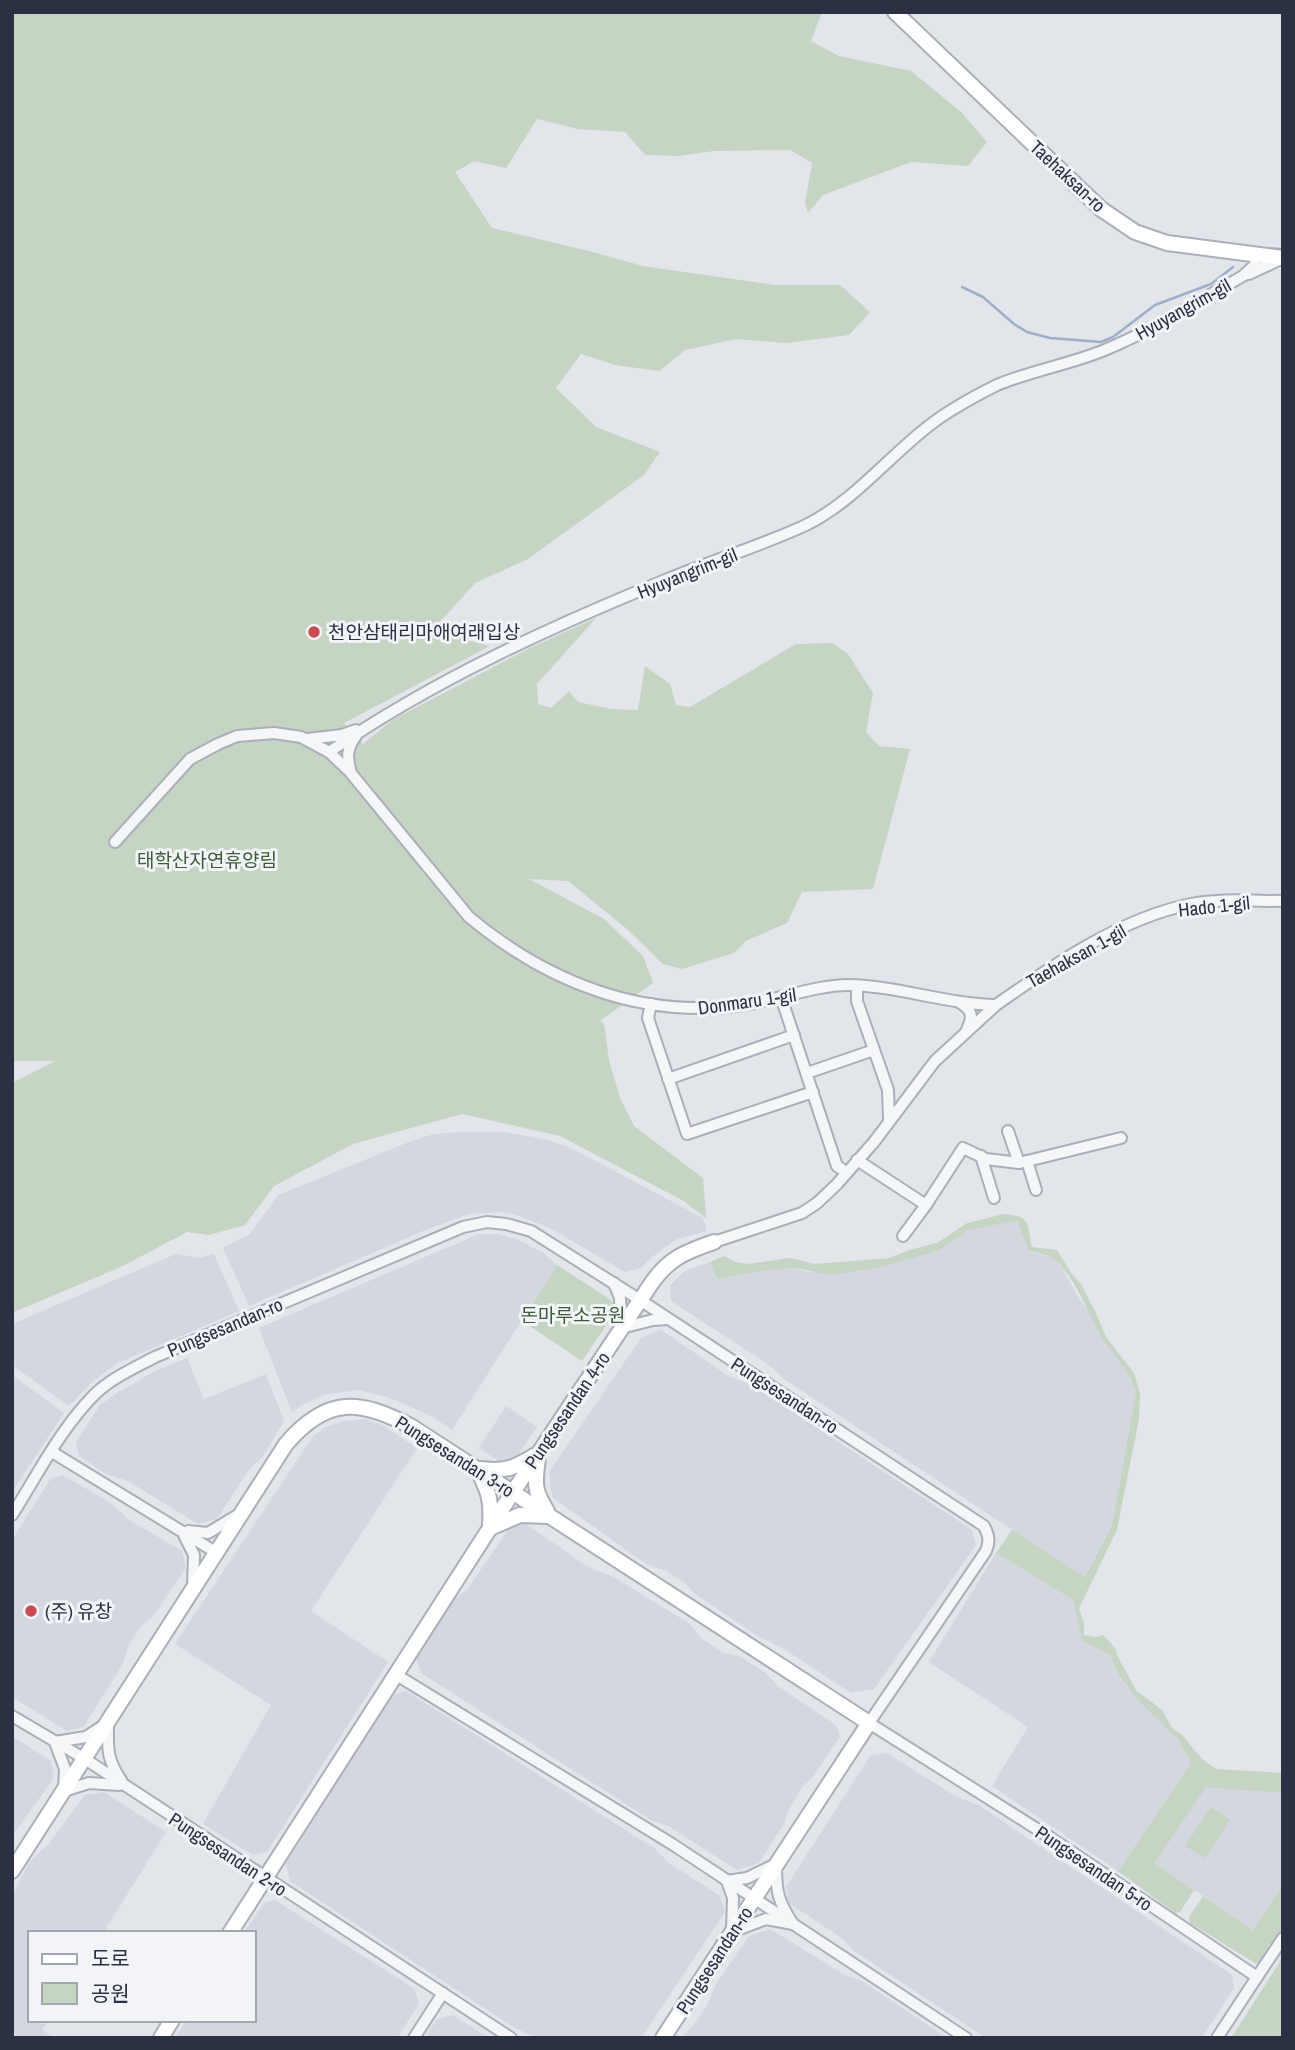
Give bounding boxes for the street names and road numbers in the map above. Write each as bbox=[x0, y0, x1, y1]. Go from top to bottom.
street label: Taehaksan-ro bbox=[1025, 134, 1111, 218]
street label: Hyuyangrim-gil bbox=[1131, 272, 1235, 346]
street label: Hyuyangrim-gil bbox=[633, 541, 741, 605]
street label: Hado 1-gil bbox=[1177, 889, 1251, 923]
street label: Taehaksan 1-gil bbox=[1021, 918, 1131, 994]
street label: Donmaru 1-gil bbox=[696, 981, 798, 1021]
street label: Pungsesandan-ro bbox=[163, 1291, 287, 1363]
street label: Pungsesandan 4-ro bbox=[518, 1346, 616, 1474]
street label: Pungsesandan-ro bbox=[726, 1351, 844, 1439]
street label: Pungsesandan 3-ro bbox=[390, 1409, 520, 1503]
street label: Pungsesandan 2-ro bbox=[164, 1806, 292, 1902]
street label: Pungsesandan 5-ro bbox=[1030, 1819, 1158, 1917]
street label: Pungsesandan-ro bbox=[670, 1901, 758, 2019]

